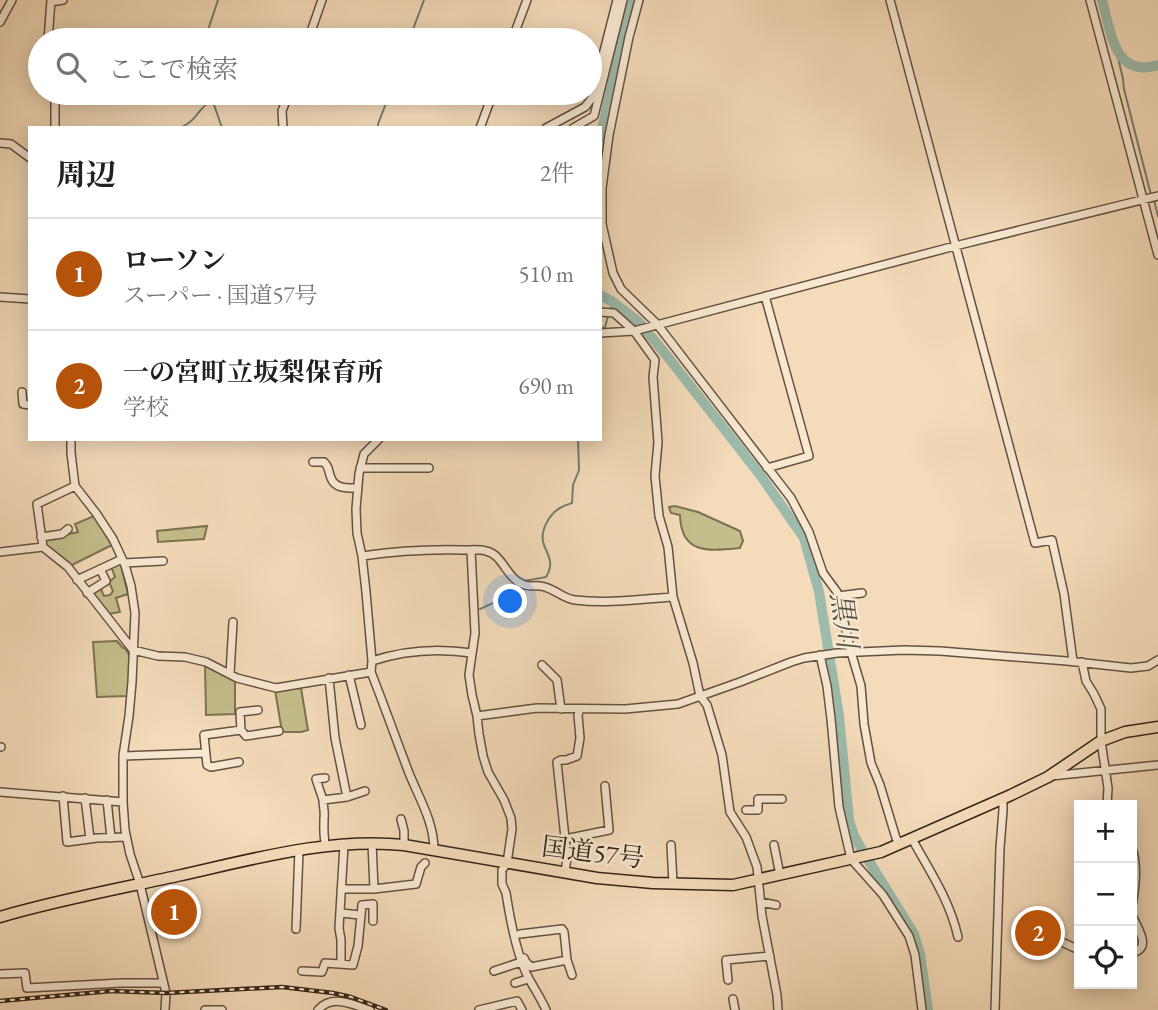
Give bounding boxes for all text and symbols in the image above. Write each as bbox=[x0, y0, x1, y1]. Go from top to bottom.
search box bbox=[28, 28, 602, 105]
icon: search bbox=[52, 48, 90, 86]
text: ここで検索 bbox=[108, 52, 238, 86]
text: 周辺 bbox=[56, 155, 116, 194]
text: 2件 bbox=[540, 158, 574, 188]
text: ローソン bbox=[123, 243, 226, 277]
text: 1 bbox=[73, 259, 85, 289]
text: 510 m bbox=[518, 259, 574, 289]
text: スーパー · 国道57号 bbox=[123, 280, 318, 310]
text: 一の宮町立坂梨保育所 bbox=[123, 355, 383, 389]
text: 2 bbox=[73, 371, 85, 401]
text: 690 m bbox=[518, 371, 574, 401]
text: 学校 bbox=[123, 392, 169, 422]
your location bbox=[493, 584, 527, 618]
water label: 黒川 bbox=[823, 590, 867, 653]
map controls bbox=[1074, 800, 1137, 989]
button: + bbox=[1074, 800, 1137, 863]
street label: 国道57号 bbox=[540, 829, 646, 875]
button: − bbox=[1074, 863, 1137, 926]
pin: 1 bbox=[151, 886, 197, 938]
pin: 2 bbox=[1015, 907, 1061, 959]
button: locate bbox=[1074, 926, 1137, 989]

